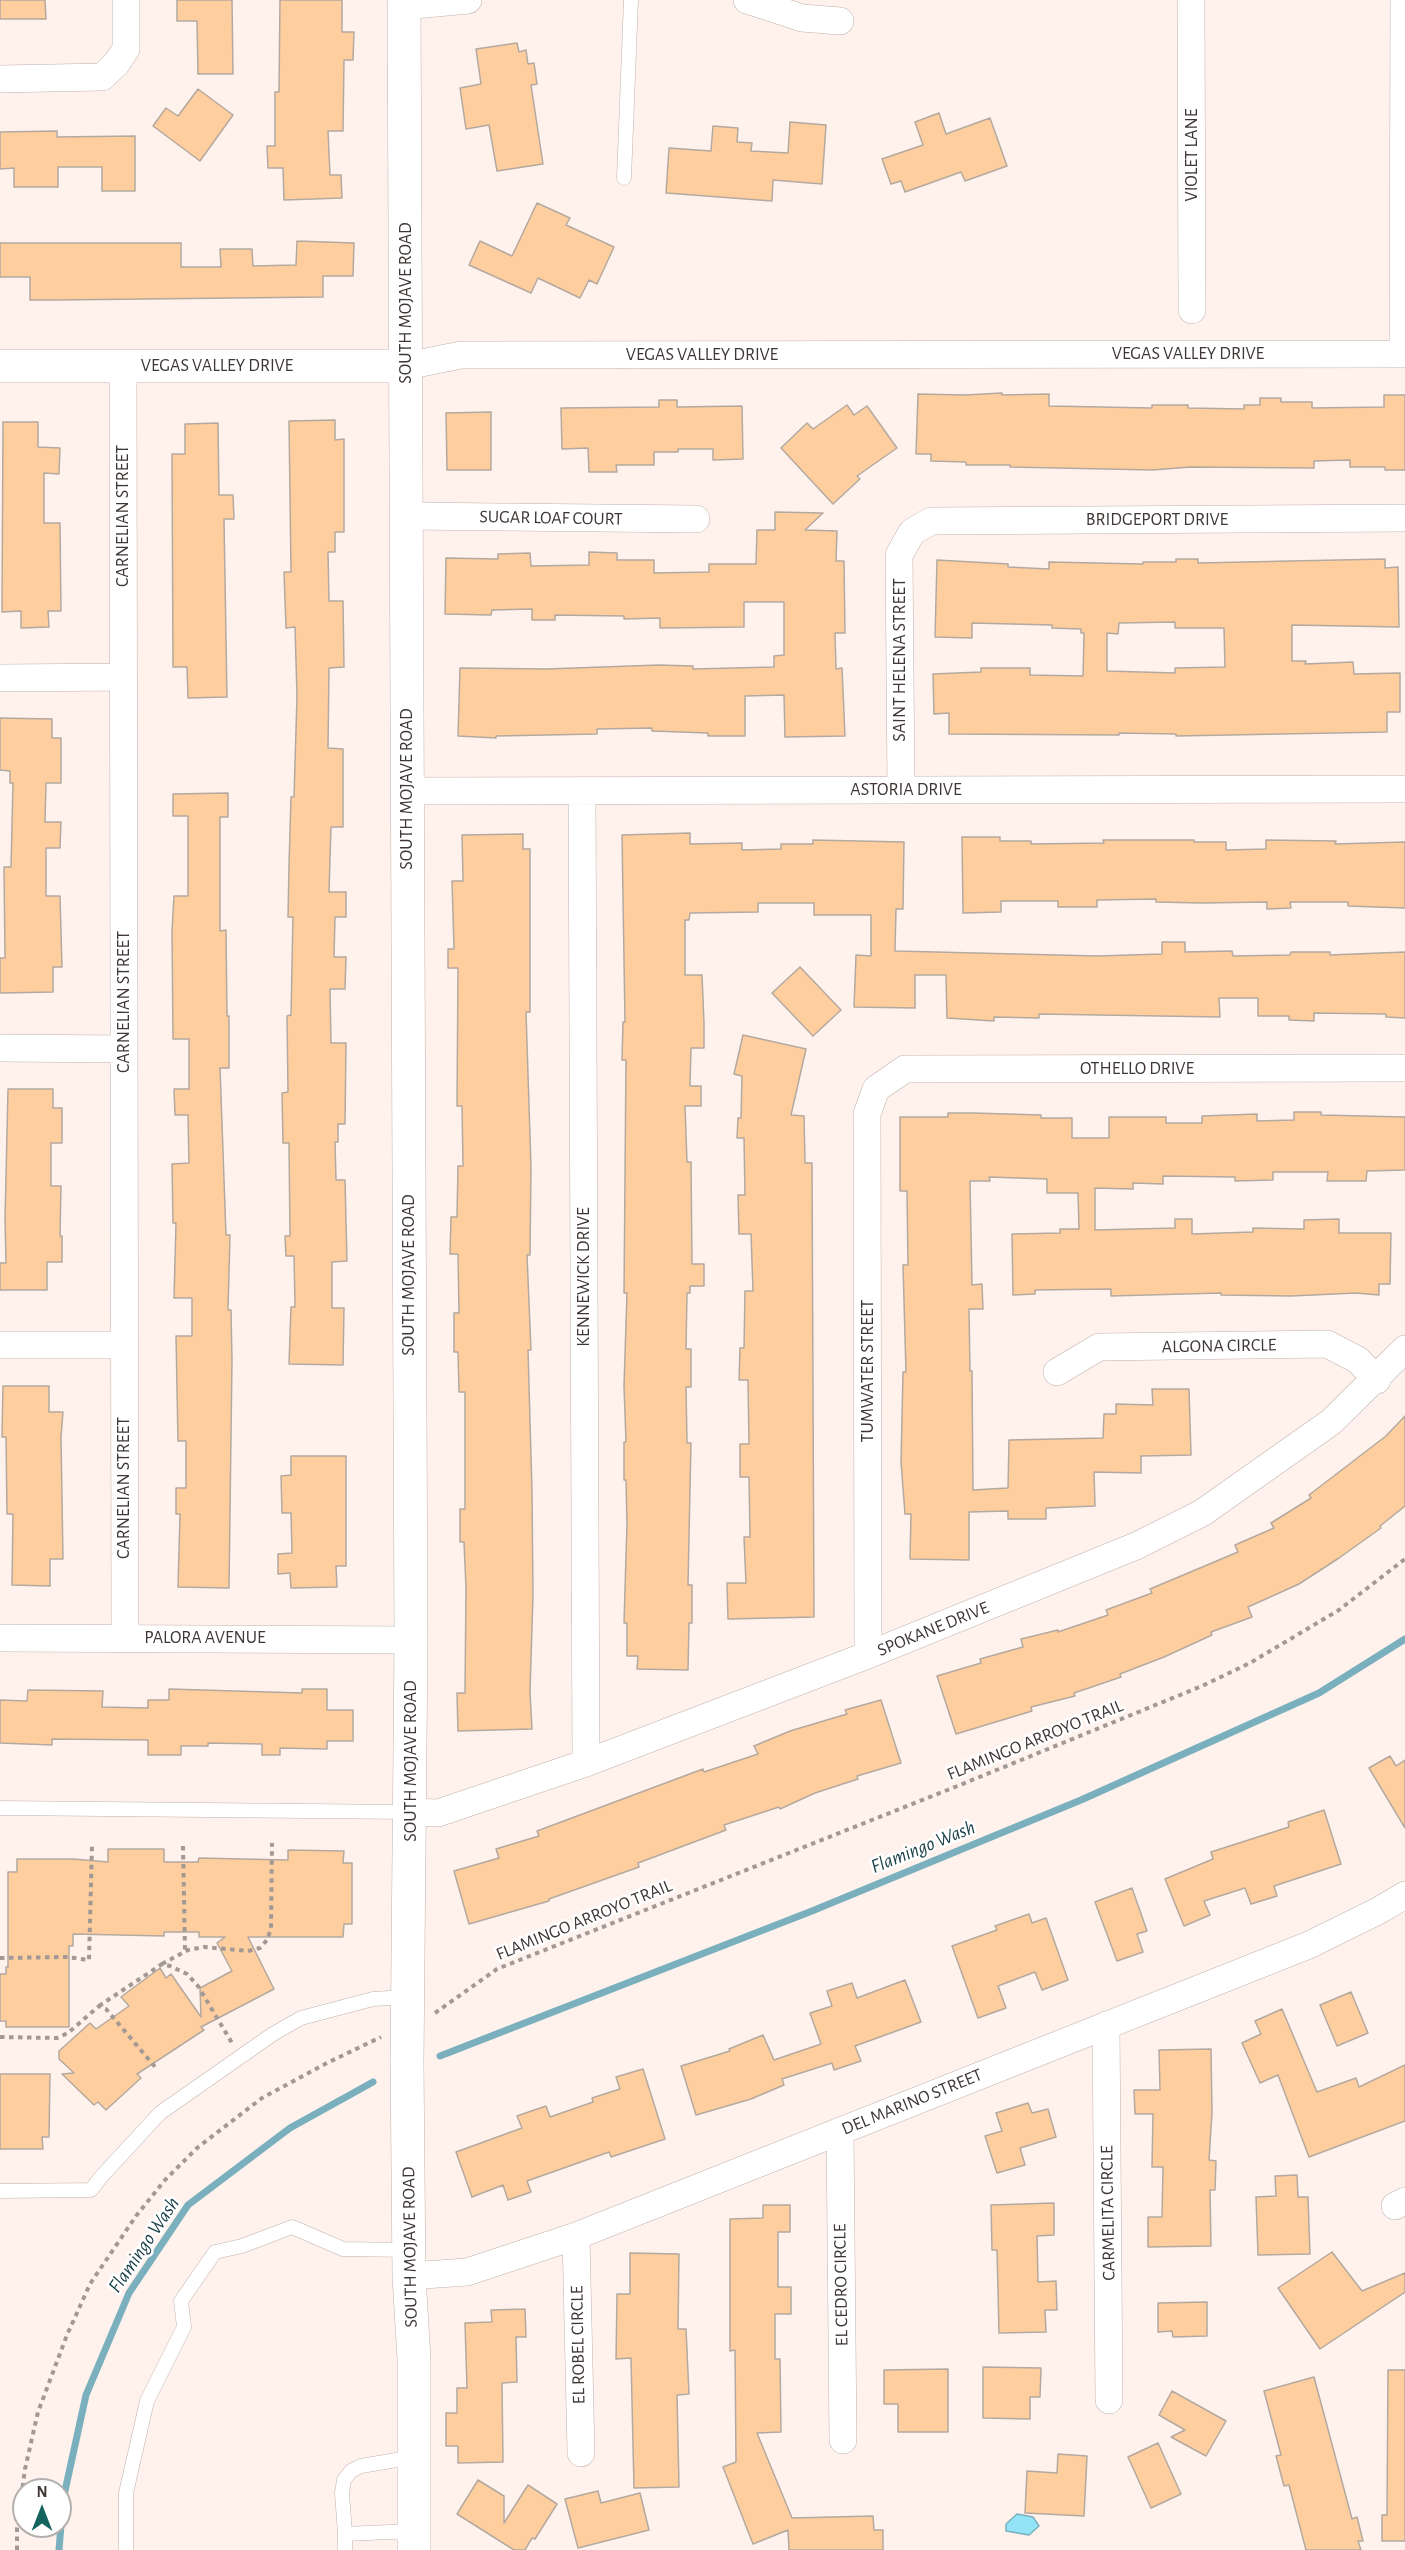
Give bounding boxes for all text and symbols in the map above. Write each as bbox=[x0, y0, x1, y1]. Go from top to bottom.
street label: VIOLET LANE bbox=[1181, 109, 1203, 201]
street label: SOUTH MOJAVE ROAD bbox=[395, 222, 417, 384]
street label: VEGAS VALLEY DRIVE bbox=[1112, 343, 1264, 365]
street label: VEGAS VALLEY DRIVE bbox=[626, 344, 778, 366]
street label: VEGAS VALLEY DRIVE bbox=[141, 355, 293, 377]
street label: CARNELIAN STREET bbox=[112, 445, 134, 587]
street label: SUGAR LOAF COURT bbox=[479, 506, 623, 530]
street label: BRIDGEPORT DRIVE bbox=[1086, 509, 1228, 531]
street label: SAINT HELENA STREET bbox=[889, 578, 911, 742]
street label: SOUTH MOJAVE ROAD bbox=[396, 708, 418, 870]
street label: ASTORIA DRIVE bbox=[850, 779, 962, 801]
street label: CARNELIAN STREET bbox=[113, 931, 135, 1073]
street label: OTHELLO DRIVE bbox=[1080, 1058, 1194, 1080]
street label: SOUTH MOJAVE ROAD bbox=[398, 1194, 420, 1356]
street label: KENNEWICK DRIVE bbox=[573, 1207, 595, 1347]
street label: TUMWATER STREET bbox=[857, 1300, 879, 1442]
street label: ALGONA CIRCLE bbox=[1161, 1334, 1277, 1358]
street label: CARNELIAN STREET bbox=[113, 1417, 135, 1559]
street label: SPOKANE DRIVE bbox=[874, 1597, 992, 1661]
street label: PALORA AVENUE bbox=[144, 1627, 266, 1649]
street label: SOUTH MOJAVE ROAD bbox=[400, 1680, 422, 1842]
street label: FLAMINGO ARROYO TRAIL bbox=[944, 1695, 1126, 1785]
water label: Flamingo Wash bbox=[867, 1815, 979, 1879]
street label: FLAMINGO ARROYO TRAIL bbox=[493, 1875, 675, 1965]
street label: DEL MARINO STREET bbox=[839, 2064, 985, 2140]
street label: CARMELITA CIRCLE bbox=[1096, 2145, 1120, 2281]
street label: SOUTH MOJAVE ROAD bbox=[398, 2166, 422, 2328]
water label: Flamingo Wash bbox=[103, 2193, 185, 2297]
street label: EL CEDRO CIRCLE bbox=[829, 2224, 853, 2346]
street label: EL ROBEL CIRCLE bbox=[566, 2285, 590, 2405]
north arrow bbox=[12, 2478, 72, 2538]
text: N bbox=[36, 2484, 48, 2500]

